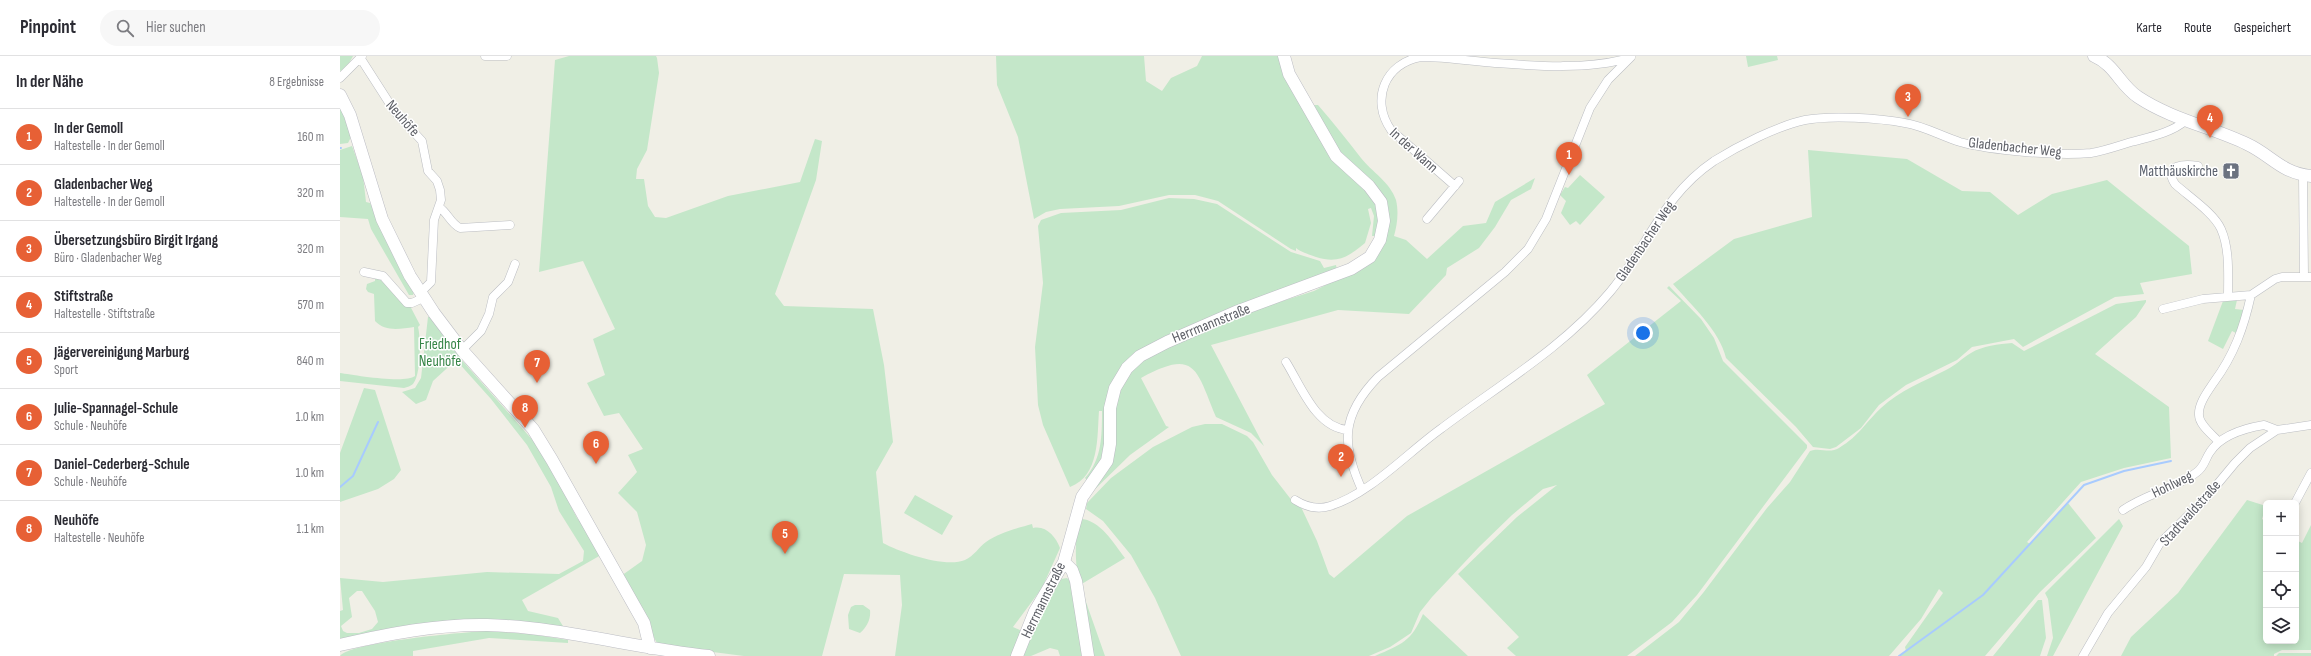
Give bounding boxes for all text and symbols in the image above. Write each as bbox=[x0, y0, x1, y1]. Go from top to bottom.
search box bbox=[100, 10, 380, 46]
text: Pinpoint bbox=[20, 16, 76, 39]
icon: search bbox=[114, 17, 136, 39]
text: Hier suchen bbox=[146, 18, 206, 37]
text: Karte bbox=[2136, 19, 2162, 36]
text: Route bbox=[2184, 19, 2212, 36]
text: Gespeichert bbox=[2234, 19, 2291, 36]
text: In der Nähe bbox=[16, 72, 83, 92]
text: 8 Ergebnisse bbox=[269, 74, 324, 90]
pin: 3 bbox=[1895, 84, 1921, 117]
street label: Neuhöfe bbox=[381, 96, 424, 141]
pin: 4 bbox=[2197, 105, 2223, 138]
text: In der Gemoll bbox=[54, 119, 123, 138]
street label: In der Wann bbox=[1385, 124, 1442, 177]
text: 1 bbox=[26, 129, 32, 145]
text: 160 m bbox=[298, 129, 324, 145]
street label: Gladenbacher Weg bbox=[1967, 133, 2062, 162]
text: Haltestelle · In der Gemoll bbox=[54, 138, 165, 154]
pin: 1 bbox=[1556, 142, 1582, 175]
church icon: Matthäuskirche bbox=[2221, 161, 2241, 181]
place label: Matthäuskirche bbox=[2139, 162, 2218, 181]
text: Gladenbacher Weg bbox=[54, 175, 153, 194]
text: 2 bbox=[26, 185, 32, 201]
text: 320 m bbox=[297, 185, 324, 201]
text: Haltestelle · In der Gemoll bbox=[54, 194, 165, 210]
street label: Gladenbacher Weg bbox=[1611, 197, 1679, 285]
text: Übersetzungsbüro Birgit Irgang bbox=[54, 231, 218, 250]
text: 3 bbox=[26, 241, 32, 257]
text: 320 m bbox=[297, 241, 324, 257]
text: Büro · Gladenbacher Weg bbox=[54, 250, 162, 266]
text: Stiftstraße bbox=[54, 287, 113, 306]
text: 4 bbox=[26, 297, 32, 313]
text: 570 m bbox=[297, 297, 324, 313]
street label: Herrmannstraße bbox=[1169, 299, 1253, 348]
text: Haltestelle · Stiftstraße bbox=[54, 306, 155, 322]
your location bbox=[1633, 323, 1653, 343]
park label: Friedhof Neuhöfe bbox=[419, 335, 462, 371]
text: Jägervereinigung Marburg bbox=[54, 343, 189, 362]
pin: 7 bbox=[524, 350, 550, 383]
text: 5 bbox=[26, 353, 32, 369]
text: 840 m bbox=[296, 353, 324, 369]
text: Sport bbox=[54, 362, 78, 378]
pin: 8 bbox=[512, 395, 538, 428]
text: Julie-Spannagel-Schule bbox=[54, 399, 178, 418]
text: 6 bbox=[26, 409, 32, 425]
text: 1.0 km bbox=[296, 409, 324, 425]
text: Schule · Neuhöfe bbox=[54, 418, 127, 434]
pin: 6 bbox=[583, 431, 609, 464]
pin: 2 bbox=[1328, 444, 1354, 477]
text: Daniel-Cederberg-Schule bbox=[54, 455, 190, 474]
text: 7 bbox=[26, 465, 32, 481]
text: 1.0 km bbox=[296, 465, 324, 481]
street label: Hohlweg bbox=[2149, 466, 2196, 503]
text: Schule · Neuhöfe bbox=[54, 474, 127, 490]
street label: Stadtwaldstraße bbox=[2156, 476, 2225, 550]
map controls bbox=[2263, 500, 2299, 644]
button: + bbox=[2263, 500, 2299, 536]
text: Neuhöfe bbox=[54, 511, 99, 530]
text: 8 bbox=[26, 521, 32, 537]
text: 1.1 km bbox=[297, 521, 324, 537]
pin: 5 bbox=[772, 521, 798, 554]
text: Haltestelle · Neuhöfe bbox=[54, 530, 145, 546]
button: − bbox=[2263, 536, 2299, 572]
street label: Herrmannstraße bbox=[1017, 559, 1070, 642]
button: locate bbox=[2263, 572, 2299, 608]
button: layers bbox=[2263, 608, 2299, 644]

